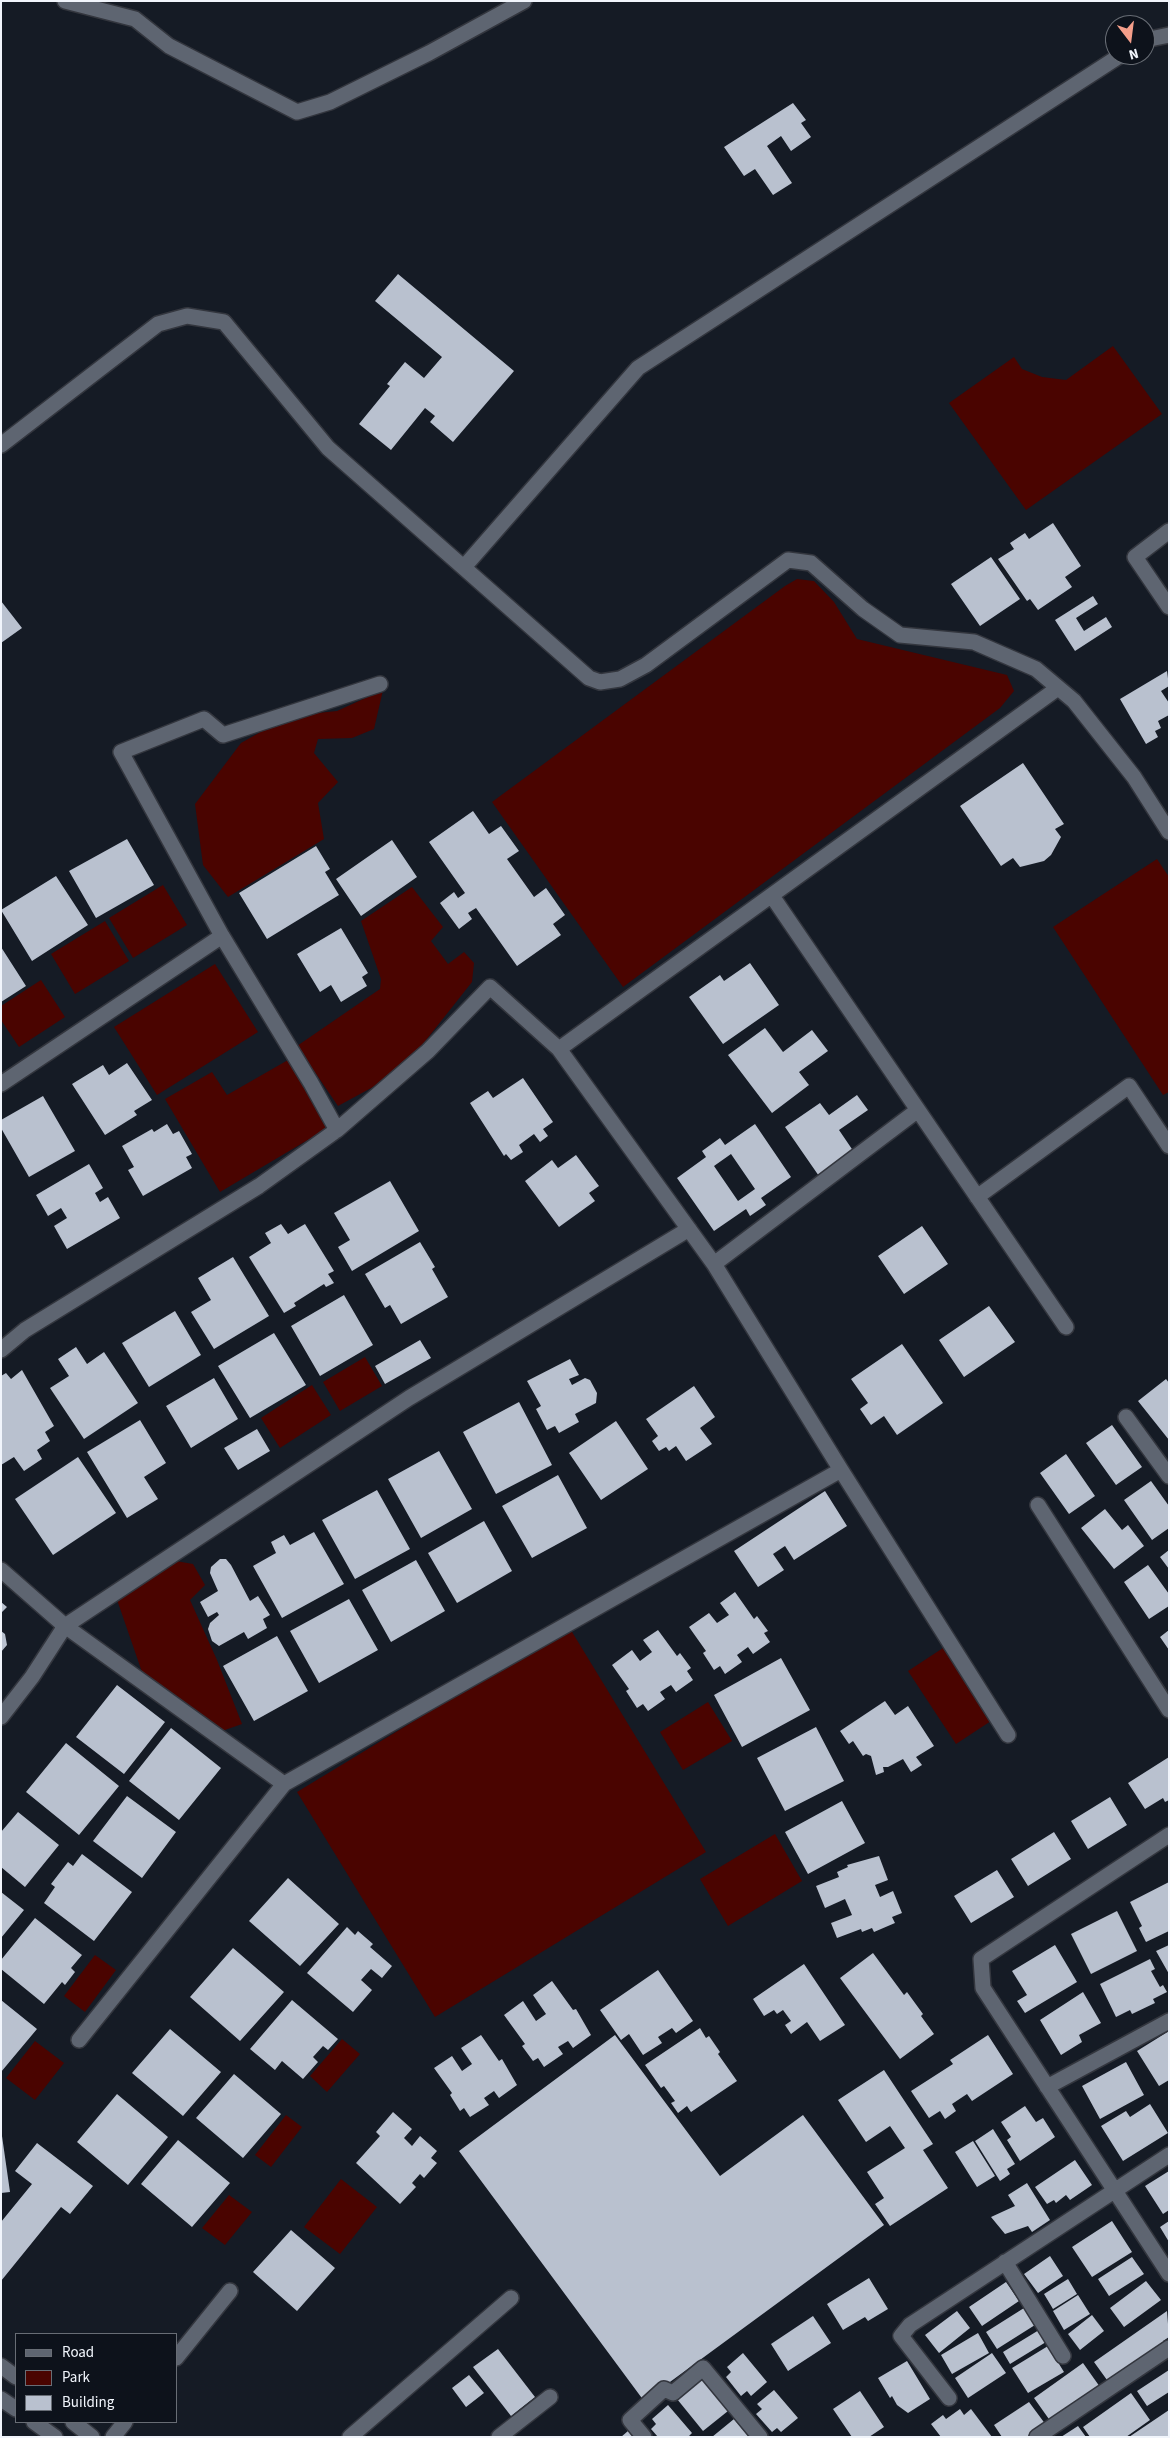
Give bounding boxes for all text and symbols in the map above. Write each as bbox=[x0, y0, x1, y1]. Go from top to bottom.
north arrow bbox=[1105, 15, 1155, 65]
text: N bbox=[1127, 43, 1141, 64]
legend bbox=[15, 2333, 178, 2423]
text: Road bbox=[62, 2342, 94, 2363]
text: Park bbox=[62, 2367, 90, 2388]
text: Building bbox=[62, 2392, 114, 2413]

